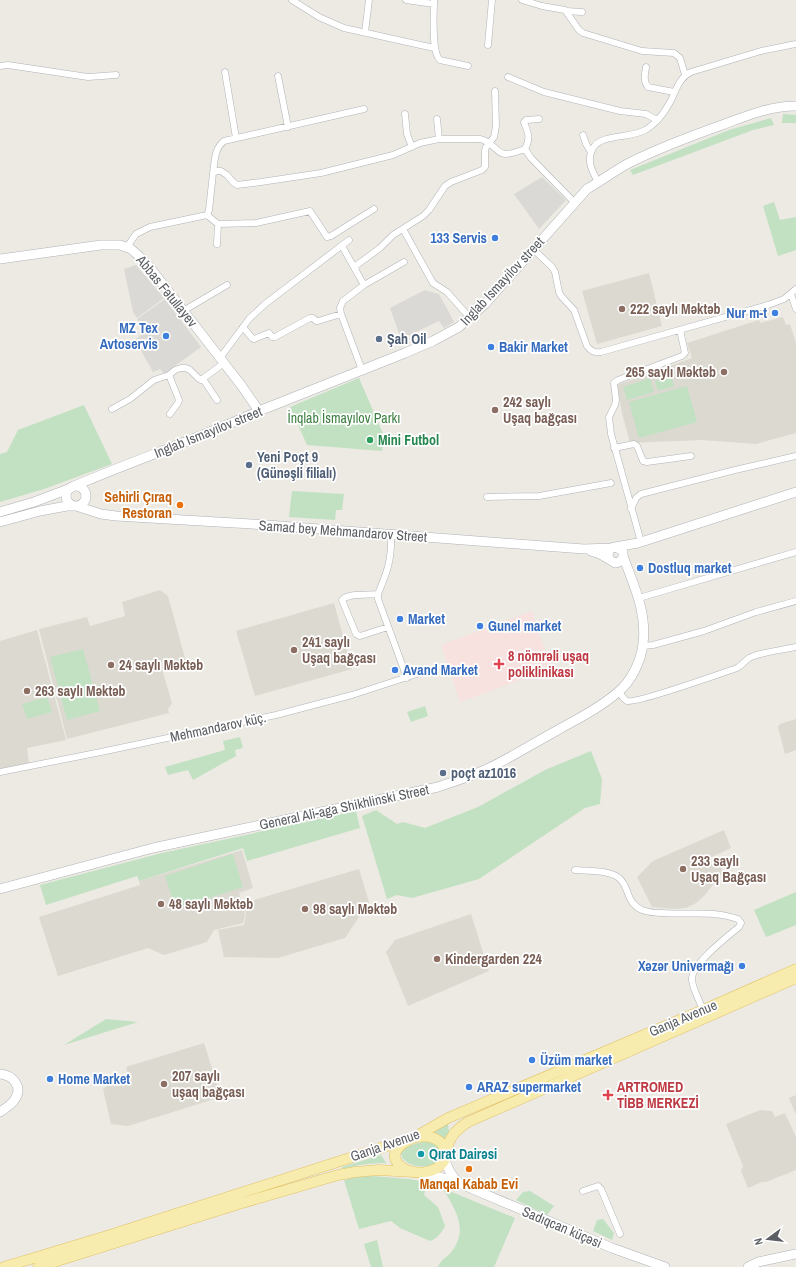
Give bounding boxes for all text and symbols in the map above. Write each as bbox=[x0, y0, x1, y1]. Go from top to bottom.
place label: 133 Servis bbox=[430, 229, 487, 247]
street label: Inglab Ismayilov street bbox=[456, 233, 548, 329]
marker: 133 Servis bbox=[490, 233, 500, 243]
street label: Abbas Fətullayev bbox=[132, 251, 202, 331]
place label: 222 saylı Məktəb bbox=[630, 300, 721, 318]
marker: 222 saylı Məktəb bbox=[617, 304, 627, 314]
place label: Nur m-t bbox=[726, 304, 767, 322]
marker: Nur m-t bbox=[770, 308, 780, 318]
place label: MZ Tex Avtoservis bbox=[100, 319, 159, 353]
place label: Şah Oil bbox=[387, 330, 427, 348]
marker: MZ Tex Avtoservis bbox=[161, 331, 171, 341]
marker: Şah Oil bbox=[374, 334, 384, 344]
place label: Bakir Market bbox=[499, 338, 568, 356]
marker: Bakir Market bbox=[486, 342, 496, 352]
place label: 265 saylı Məktəb bbox=[625, 363, 716, 381]
marker: 265 saylı Məktəb bbox=[719, 367, 729, 377]
place label: 242 saylı Uşaq bağçası bbox=[503, 393, 577, 427]
street label: Inglab Ismayilov street bbox=[151, 402, 265, 462]
marker: 242 saylı Uşaq bağçası bbox=[490, 405, 500, 415]
park label: İnqlab İsmayılov Parkı bbox=[288, 409, 400, 427]
place label: Mini Futbol bbox=[378, 431, 439, 449]
marker: Mini Futbol bbox=[365, 435, 375, 445]
place label: Yeni Poçt 9 (Günəşli filialı) bbox=[257, 448, 336, 482]
marker: Yeni Poçt 9 (Günəşli filialı) bbox=[244, 460, 254, 470]
place label: Sehirli Çıraq Restoran bbox=[104, 488, 172, 522]
marker: Sehirli Çıraq Restoran bbox=[175, 500, 185, 510]
street label: Samad bey Mehmandarov Street bbox=[258, 516, 428, 546]
place label: Dostluq market bbox=[648, 559, 732, 577]
marker: Dostluq market bbox=[635, 563, 645, 573]
place label: Market bbox=[408, 610, 445, 628]
marker: Market bbox=[395, 614, 405, 624]
place label: Gunel market bbox=[488, 617, 562, 635]
marker: Gunel market bbox=[475, 621, 485, 631]
place label: 241 saylı Uşaq bağçası bbox=[302, 633, 376, 667]
marker: 241 saylı Uşaq bağçası bbox=[289, 645, 299, 655]
place label: 8 nömrəli uşaq poliklinikası bbox=[508, 647, 589, 681]
place label: 24 saylı Məktəb bbox=[119, 656, 203, 674]
marker: 8 nömrəli uşaq poliklinikası bbox=[493, 658, 505, 670]
marker: 24 saylı Məktəb bbox=[106, 660, 116, 670]
place label: Avand Market bbox=[403, 661, 478, 679]
marker: Avand Market bbox=[390, 665, 400, 675]
place label: 263 saylı Məktəb bbox=[35, 682, 126, 700]
marker: 263 saylı Məktəb bbox=[22, 686, 32, 696]
street label: Mehmandarov küç. bbox=[168, 708, 268, 746]
place label: poçt az1016 bbox=[451, 764, 516, 782]
marker: poçt az1016 bbox=[438, 768, 448, 778]
street label: General Ali-aga Shikhlinski Street bbox=[258, 780, 430, 834]
place label: 233 saylı Uşaq Bağçası bbox=[691, 852, 766, 886]
marker: 233 saylı Uşaq Bağçası bbox=[678, 864, 688, 874]
place label: 48 saylı Məktəb bbox=[169, 895, 253, 913]
marker: 48 saylı Məktəb bbox=[156, 899, 166, 909]
place label: 98 saylı Məktəb bbox=[313, 900, 397, 918]
marker: 98 saylı Məktəb bbox=[300, 904, 310, 914]
place label: Kindergarden 224 bbox=[445, 950, 543, 968]
marker: Kindergarden 224 bbox=[432, 954, 442, 964]
place label: Xəzər Univermağı bbox=[638, 957, 734, 975]
marker: Xəzər Univermağı bbox=[737, 961, 747, 971]
street label: Ganja Avenue bbox=[646, 996, 720, 1040]
place label: Üzüm market bbox=[540, 1051, 612, 1069]
marker: Üzüm market bbox=[527, 1055, 537, 1065]
place label: 207 saylı uşaq bağçası bbox=[172, 1067, 245, 1101]
place label: Home Market bbox=[58, 1070, 130, 1088]
marker: Home Market bbox=[45, 1074, 55, 1084]
place label: ARAZ supermarket bbox=[477, 1078, 581, 1096]
place label: ARTROMED TİBB MERKEZİ bbox=[617, 1078, 699, 1112]
marker: 207 saylı uşaq bağçası bbox=[159, 1079, 169, 1089]
marker: ARAZ supermarket bbox=[464, 1082, 474, 1092]
marker: ARTROMED TİBB MERKEZİ bbox=[602, 1089, 614, 1101]
street label: Ganja Avenue bbox=[348, 1125, 422, 1165]
place label: Qırat Dairəsi bbox=[429, 1145, 497, 1163]
marker: Qırat Dairəsi bbox=[416, 1149, 426, 1159]
marker: Manqal Kabab Evi bbox=[464, 1164, 474, 1174]
place label: Manqal Kabab Evi bbox=[420, 1175, 518, 1193]
street label: Sadıqcan küçəsi bbox=[519, 1202, 605, 1252]
north arrow bbox=[748, 1219, 788, 1259]
text: N bbox=[751, 1237, 766, 1247]

